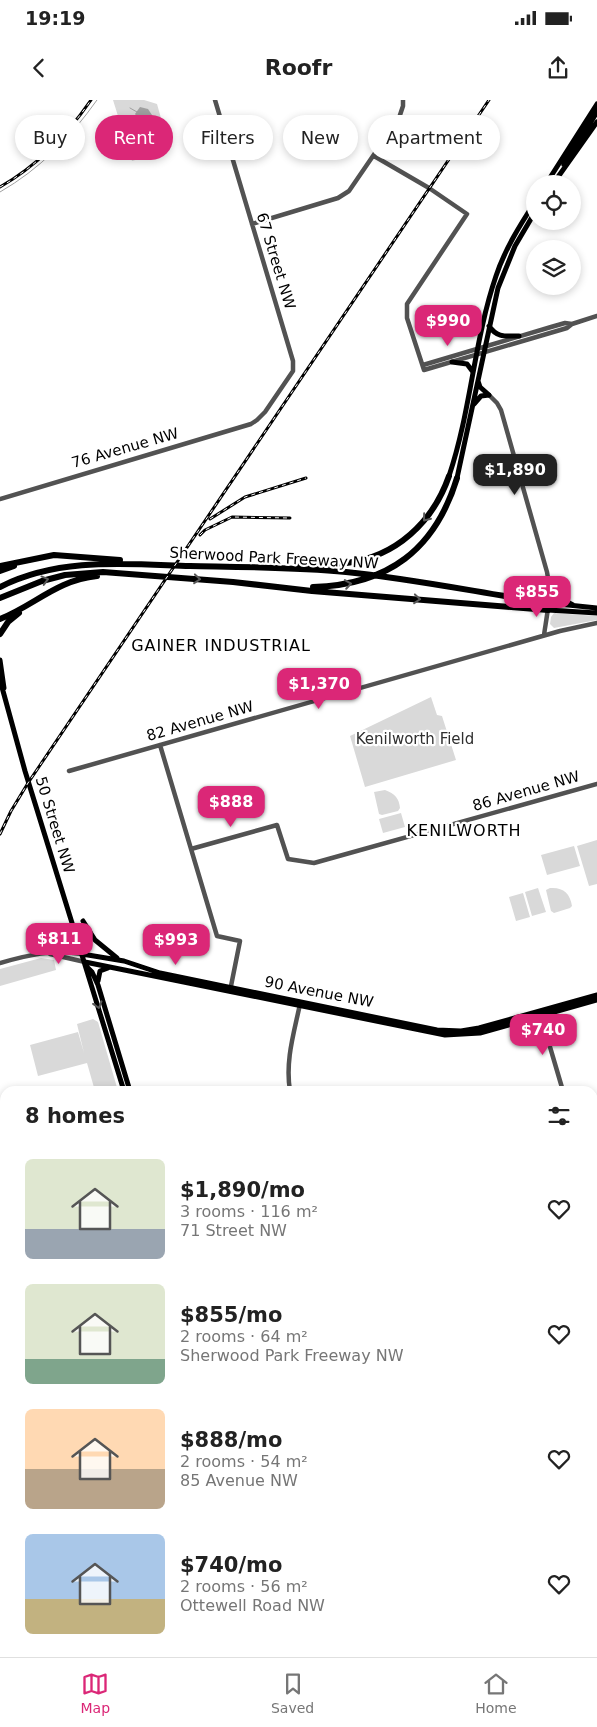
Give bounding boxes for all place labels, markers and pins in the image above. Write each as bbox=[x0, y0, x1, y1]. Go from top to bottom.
pin: $990 bbox=[418, 304, 478, 347]
pin: $1,890 bbox=[474, 454, 556, 496]
pin: $855 bbox=[507, 576, 567, 618]
pin: $1,370 bbox=[278, 668, 360, 710]
pin: $888 bbox=[201, 786, 261, 828]
pin: $811 bbox=[29, 922, 89, 965]
pin: $993 bbox=[146, 924, 206, 966]
pin: $740 bbox=[513, 1014, 573, 1056]

